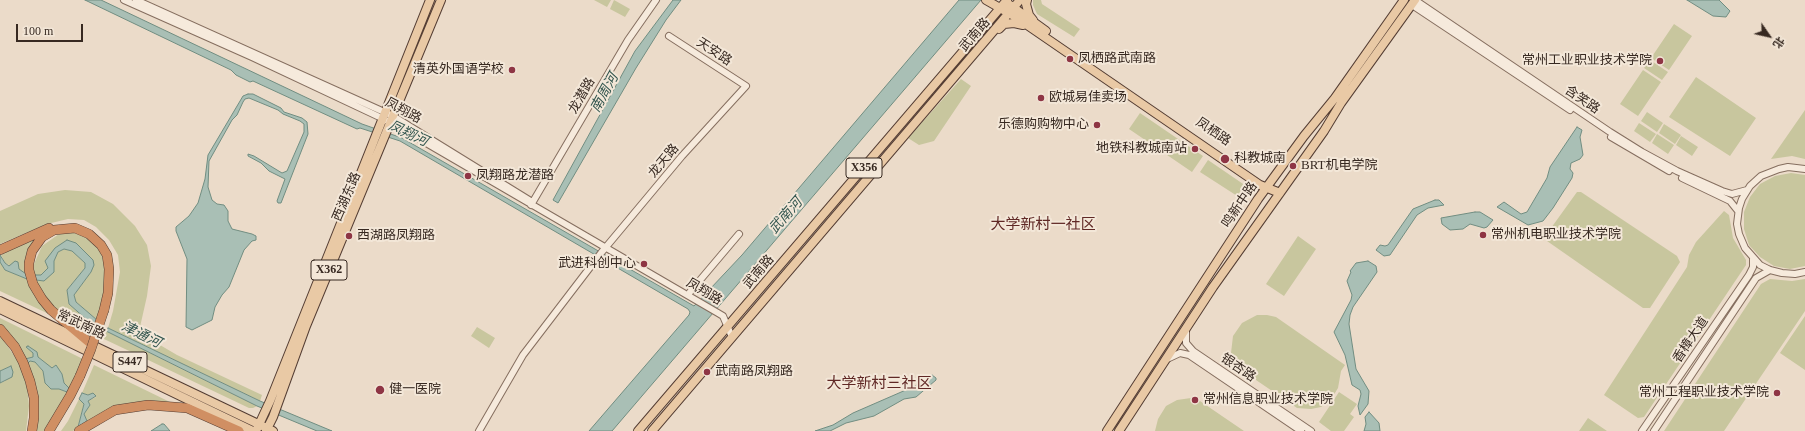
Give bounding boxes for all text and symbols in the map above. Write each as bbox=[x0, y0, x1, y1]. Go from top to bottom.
street label: 武南路 bbox=[956, 15, 994, 55]
scale bar bbox=[18, 16, 85, 42]
north arrow bbox=[1749, 16, 1789, 56]
text: 100 m bbox=[23, 24, 53, 38]
street label: 天安路 bbox=[693, 35, 735, 69]
text: 北 bbox=[1771, 35, 1787, 51]
place label: 凤栖路武南路 bbox=[1078, 51, 1156, 67]
place label: 常州工业职业技术学院 bbox=[1522, 53, 1652, 69]
marker: 凤栖路武南路 bbox=[1065, 54, 1075, 64]
marker: 常州工业职业技术学院 bbox=[1655, 56, 1665, 66]
place label: 清英外国语学校 bbox=[413, 62, 504, 78]
marker: 清英外国语学校 bbox=[507, 65, 517, 75]
water label: 南周河 bbox=[587, 71, 623, 115]
street label: 龙潜路 bbox=[565, 75, 599, 117]
street label: 含笑路 bbox=[1561, 83, 1603, 117]
place label: 欧城易佳卖场 bbox=[1049, 90, 1127, 106]
marker: 欧城易佳卖场 bbox=[1036, 93, 1046, 103]
street label: 凤翔路 bbox=[382, 95, 424, 127]
street label: 凤栖路 bbox=[1192, 115, 1234, 149]
place label: 乐德购购物中心 bbox=[998, 117, 1089, 133]
water label: 凤翔河 bbox=[385, 118, 431, 150]
marker: 乐德购购物中心 bbox=[1092, 120, 1102, 130]
street label: 龙天路 bbox=[645, 141, 683, 181]
place label: 地铁科教城南站 bbox=[1096, 141, 1187, 157]
marker: 地铁科教城南站 bbox=[1190, 144, 1200, 154]
place label: 科教城南 bbox=[1234, 151, 1286, 167]
marker: 科教城南 bbox=[1219, 153, 1231, 165]
road number: X356 bbox=[846, 158, 882, 178]
place label: BRT机电学院 bbox=[1301, 158, 1378, 174]
marker: BRT机电学院 bbox=[1288, 161, 1298, 171]
place label: 凤翔路龙潜路 bbox=[476, 168, 554, 184]
street label: 西湖东路 bbox=[330, 170, 364, 224]
marker: 凤翔路龙潜路 bbox=[463, 171, 473, 181]
street label: 鸣新中路 bbox=[1219, 179, 1261, 231]
water label: 武南河 bbox=[766, 195, 806, 237]
district label: 大学新村一社区 bbox=[991, 216, 1095, 234]
place label: 常州机电职业技术学院 bbox=[1491, 227, 1621, 243]
place label: 西湖路凤翔路 bbox=[357, 228, 435, 244]
marker: 常州机电职业技术学院 bbox=[1478, 230, 1488, 240]
marker: 西湖路凤翔路 bbox=[344, 231, 354, 241]
street label: 武南路 bbox=[740, 252, 778, 292]
place label: 武进科创中心 bbox=[558, 256, 636, 272]
marker: 武进科创中心 bbox=[639, 259, 649, 269]
road number: X362 bbox=[311, 260, 347, 280]
street label: 凤翔路 bbox=[683, 275, 725, 309]
street label: 常武南路 bbox=[54, 307, 108, 343]
street label: 香樟大道 bbox=[1670, 314, 1712, 366]
water label: 津通河 bbox=[118, 318, 164, 352]
street label: 银杏路 bbox=[1217, 351, 1259, 385]
road number: S447 bbox=[113, 352, 147, 372]
place label: 武南路凤翔路 bbox=[715, 364, 793, 380]
marker: 武南路凤翔路 bbox=[702, 367, 712, 377]
district label: 大学新村三社区 bbox=[827, 375, 931, 393]
place label: 健一医院 bbox=[389, 382, 441, 398]
marker: 健一医院 bbox=[374, 384, 386, 396]
place label: 常州工程职业技术学院 bbox=[1639, 385, 1769, 401]
marker: 常州工程职业技术学院 bbox=[1772, 388, 1782, 398]
place label: 常州信息职业技术学院 bbox=[1203, 392, 1333, 408]
marker: 常州信息职业技术学院 bbox=[1190, 395, 1200, 405]

